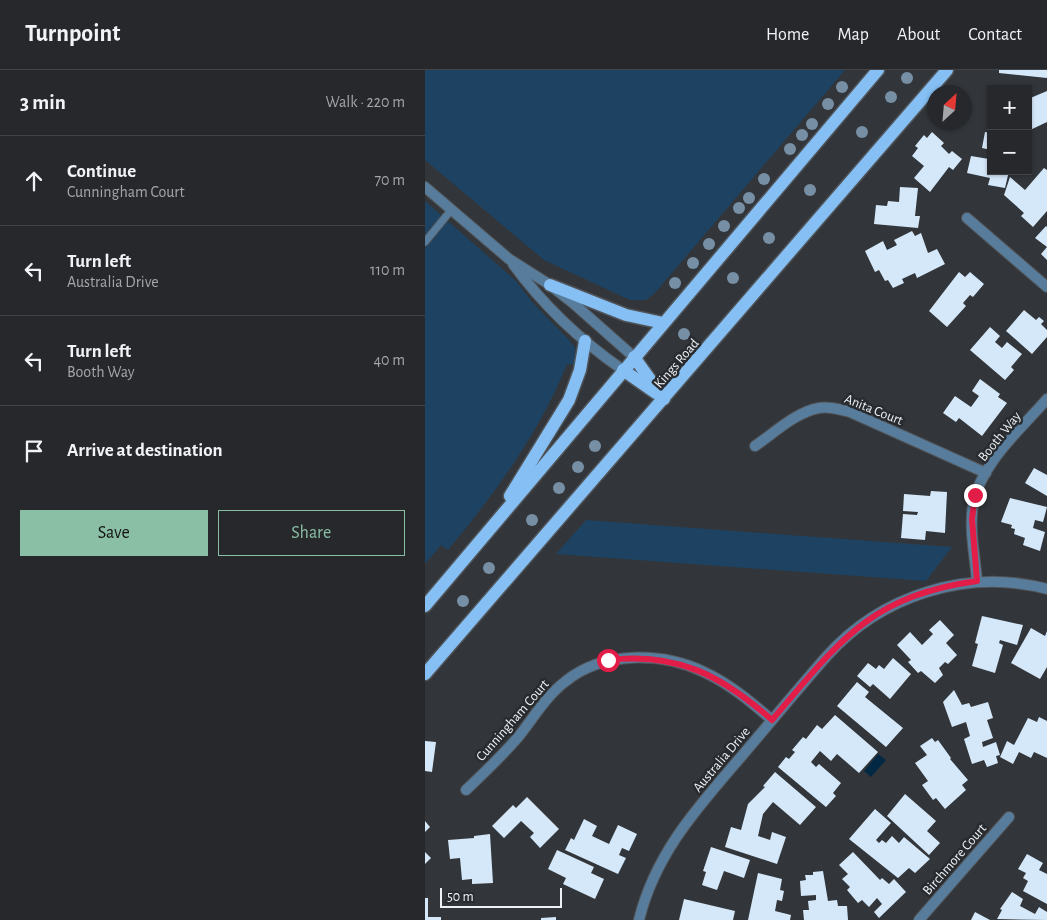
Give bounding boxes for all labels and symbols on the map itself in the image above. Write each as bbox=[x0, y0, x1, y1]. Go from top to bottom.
north arrow bbox=[927, 85, 972, 130]
street label: Kings Road bbox=[652, 336, 702, 391]
street label: Anita Court bbox=[842, 392, 905, 428]
street label: Booth Way bbox=[976, 409, 1024, 464]
route end bbox=[964, 484, 987, 507]
route start bbox=[597, 649, 620, 672]
street label: Cunningham Court bbox=[474, 677, 552, 764]
street label: Australia Drive bbox=[691, 724, 753, 795]
street label: Birchmore Court bbox=[920, 821, 990, 898]
scale bar bbox=[440, 885, 563, 908]

